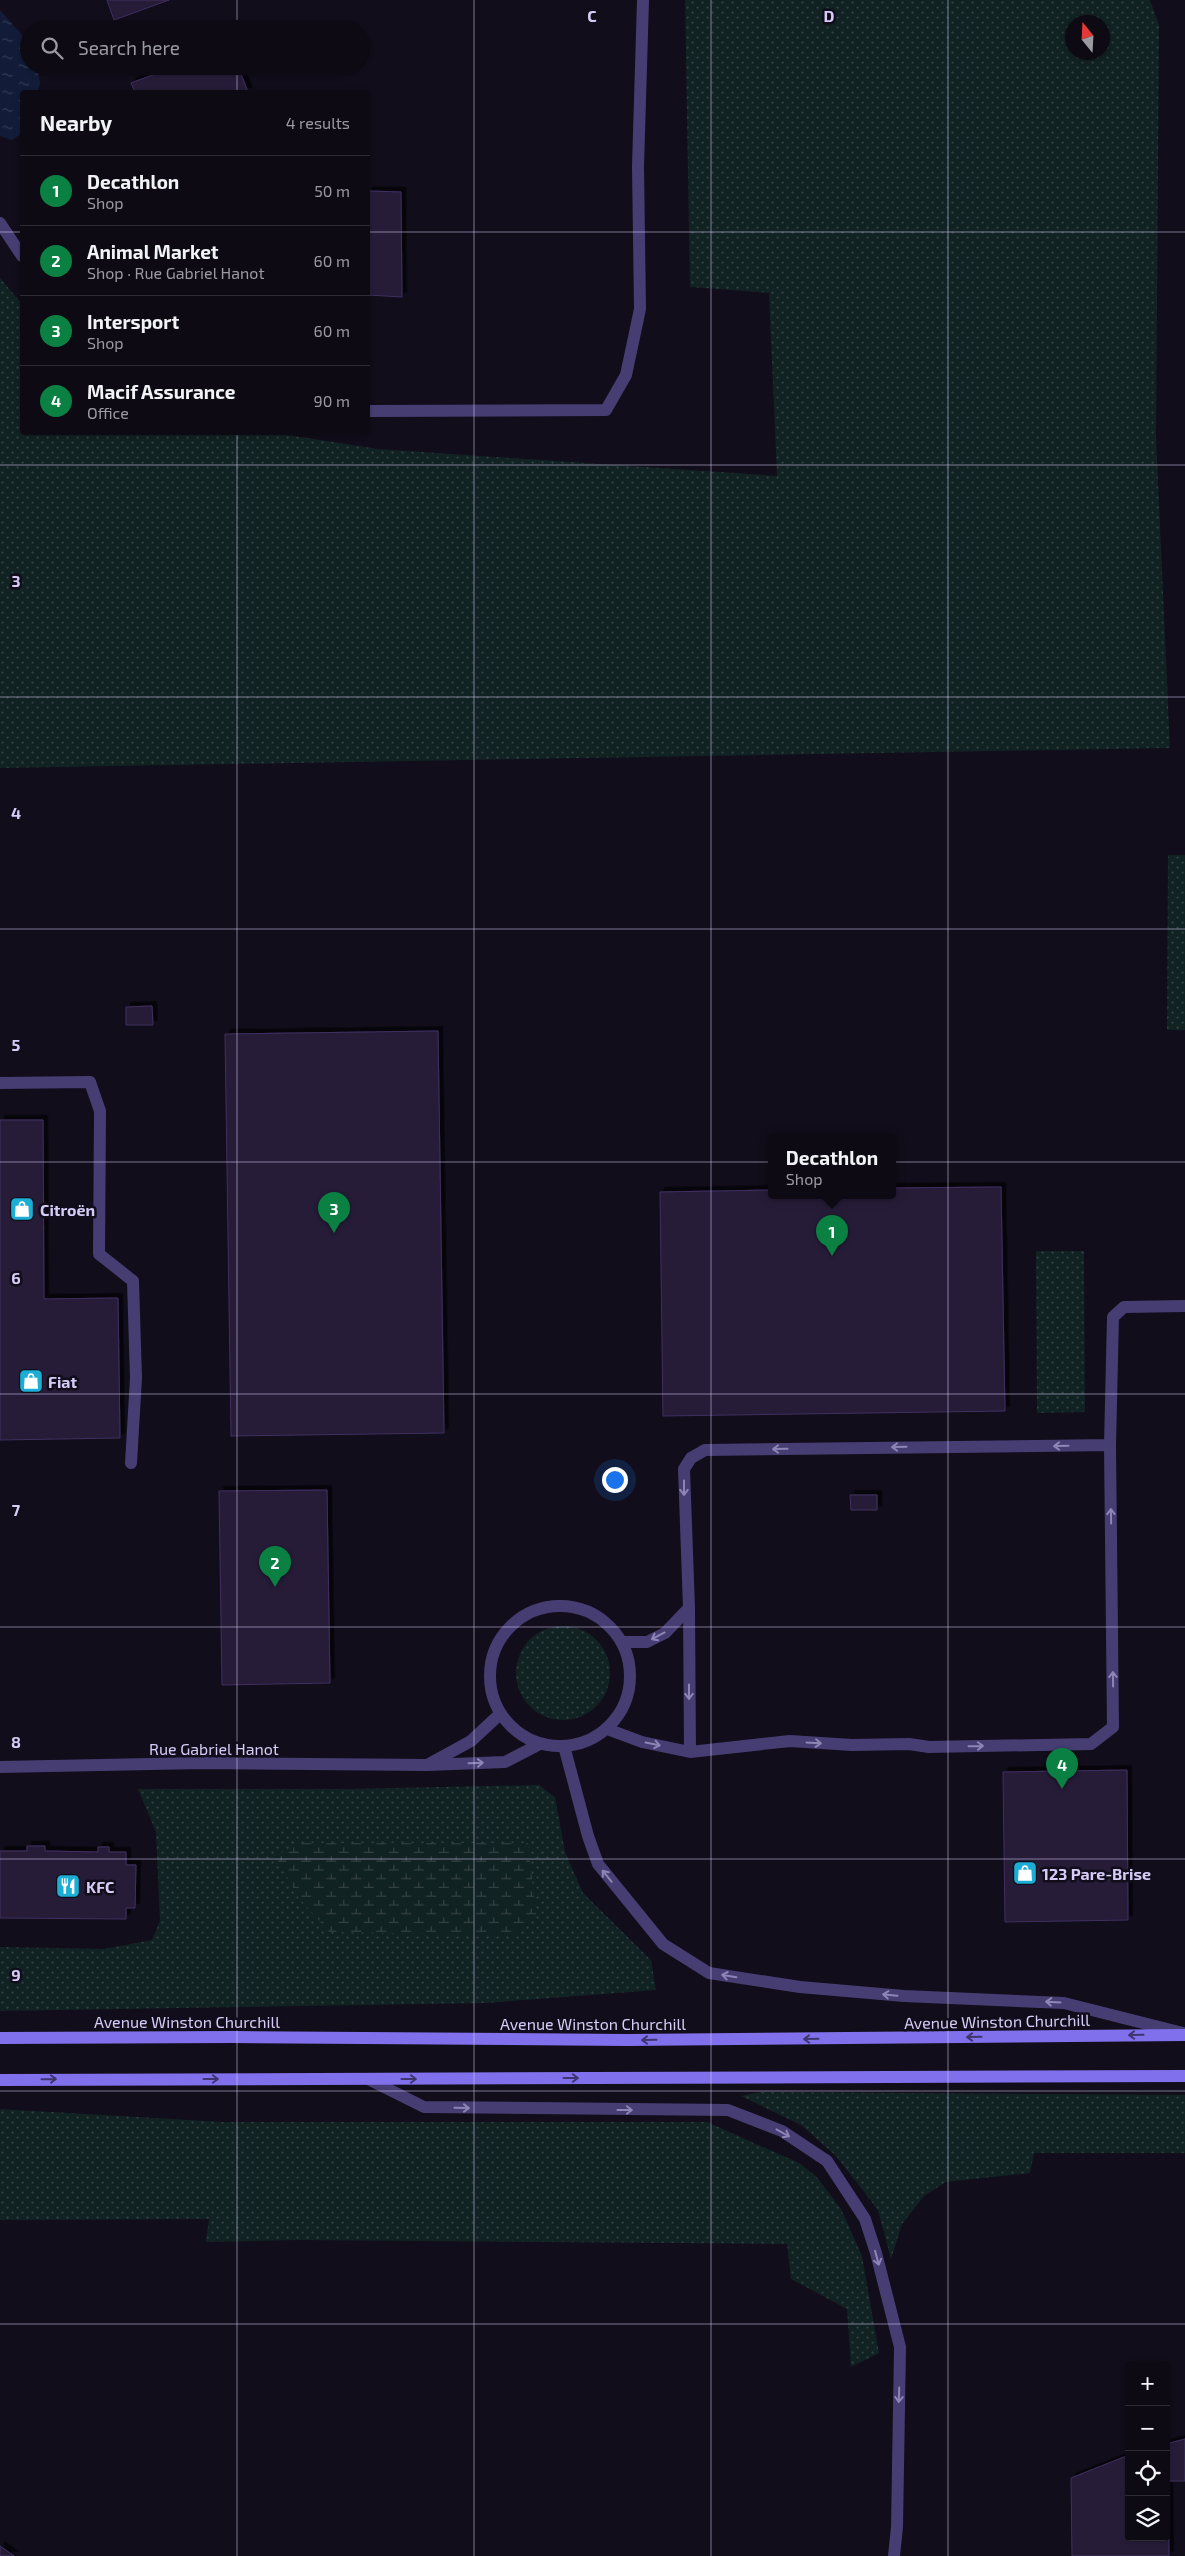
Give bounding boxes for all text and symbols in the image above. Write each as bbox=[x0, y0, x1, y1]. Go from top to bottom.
text: C bbox=[587, 6, 597, 25]
text: D bbox=[824, 6, 835, 25]
north arrow bbox=[1065, 15, 1110, 60]
search box bbox=[20, 20, 370, 75]
icon: search bbox=[38, 34, 66, 62]
text: Search here bbox=[78, 36, 180, 59]
text: Nearby bbox=[40, 110, 112, 135]
text: 4 results bbox=[286, 113, 350, 132]
text: Decathlon bbox=[87, 170, 179, 193]
text: 1 bbox=[53, 181, 59, 200]
text: 50 m bbox=[314, 181, 350, 200]
text: Shop bbox=[87, 193, 124, 212]
text: Animal Market bbox=[87, 240, 219, 263]
text: 2 bbox=[51, 251, 61, 270]
text: 60 m bbox=[314, 251, 350, 270]
text: Shop · Rue Gabriel Hanot bbox=[87, 263, 265, 282]
text: Intersport bbox=[87, 310, 179, 333]
text: 3 bbox=[51, 321, 61, 340]
text: 60 m bbox=[314, 321, 350, 340]
text: Shop bbox=[87, 333, 124, 352]
text: Macif Assurance bbox=[87, 380, 236, 403]
text: 4 bbox=[51, 391, 61, 410]
text: 90 m bbox=[314, 391, 350, 410]
text: Office bbox=[87, 403, 129, 422]
text: 3 bbox=[11, 571, 21, 590]
text: 4 bbox=[11, 803, 21, 822]
text: 5 bbox=[12, 1035, 21, 1054]
popup bbox=[768, 1134, 896, 1199]
text: Decathlon bbox=[786, 1146, 878, 1169]
text: Shop bbox=[786, 1169, 823, 1188]
pin: 3 bbox=[318, 1192, 350, 1233]
shop icon: Citroën bbox=[9, 1196, 35, 1222]
place label: Citroën bbox=[40, 1200, 95, 1219]
pin: 1 bbox=[816, 1215, 848, 1256]
text: 6 bbox=[11, 1268, 21, 1287]
shop icon: Fiat bbox=[18, 1368, 44, 1394]
place label: Fiat bbox=[48, 1372, 77, 1391]
one-way arrow bbox=[1054, 1441, 1070, 1450]
one-way arrow bbox=[891, 1442, 908, 1452]
one-way arrow bbox=[772, 1444, 788, 1454]
your location bbox=[602, 1467, 628, 1493]
one-way arrow bbox=[679, 1480, 689, 1496]
text: 7 bbox=[12, 1500, 21, 1519]
one-way arrow bbox=[1106, 1508, 1116, 1524]
pin: 2 bbox=[259, 1546, 291, 1587]
one-way arrow bbox=[651, 1632, 666, 1641]
one-way arrow bbox=[1108, 1671, 1118, 1687]
one-way arrow bbox=[684, 1684, 694, 1700]
text: 8 bbox=[11, 1732, 21, 1751]
one-way arrow bbox=[806, 1738, 822, 1747]
street label: Rue Gabriel Hanot bbox=[149, 1739, 279, 1758]
one-way arrow bbox=[645, 1740, 661, 1749]
one-way arrow bbox=[968, 1741, 984, 1751]
pin: 4 bbox=[1046, 1748, 1078, 1789]
one-way arrow bbox=[468, 1758, 484, 1768]
shop icon: 123 Pare-Brise bbox=[1012, 1860, 1038, 1886]
place label: 123 Pare-Brise bbox=[1042, 1864, 1151, 1883]
one-way arrow bbox=[602, 1870, 613, 1883]
restaurant icon: KFC bbox=[55, 1873, 81, 1899]
place label: KFC bbox=[86, 1877, 114, 1896]
text: 9 bbox=[11, 1965, 21, 1984]
one-way arrow bbox=[721, 1971, 737, 1981]
one-way arrow bbox=[883, 1990, 899, 1999]
one-way arrow bbox=[1045, 1998, 1061, 2007]
street label: Avenue Winston Churchill bbox=[904, 2010, 1090, 2032]
street label: Avenue Winston Churchill bbox=[94, 2012, 280, 2031]
street label: Avenue Winston Churchill bbox=[500, 2014, 686, 2033]
one-way arrow bbox=[1129, 2030, 1145, 2040]
one-way arrow bbox=[966, 2032, 982, 2042]
one-way arrow bbox=[804, 2034, 820, 2044]
one-way arrow bbox=[641, 2035, 658, 2045]
one-way arrow bbox=[562, 2073, 579, 2083]
one-way arrow bbox=[40, 2074, 56, 2084]
one-way arrow bbox=[203, 2074, 219, 2083]
one-way arrow bbox=[400, 2074, 416, 2084]
one-way arrow bbox=[454, 2103, 470, 2113]
one-way arrow bbox=[616, 2105, 633, 2115]
one-way arrow bbox=[775, 2128, 790, 2138]
one-way arrow bbox=[873, 2250, 883, 2266]
map controls bbox=[1125, 2361, 1170, 2541]
button: + bbox=[1125, 2361, 1170, 2406]
one-way arrow bbox=[894, 2387, 904, 2403]
button: − bbox=[1125, 2406, 1170, 2451]
button: locate bbox=[1125, 2451, 1170, 2496]
button: layers bbox=[1125, 2496, 1170, 2541]

